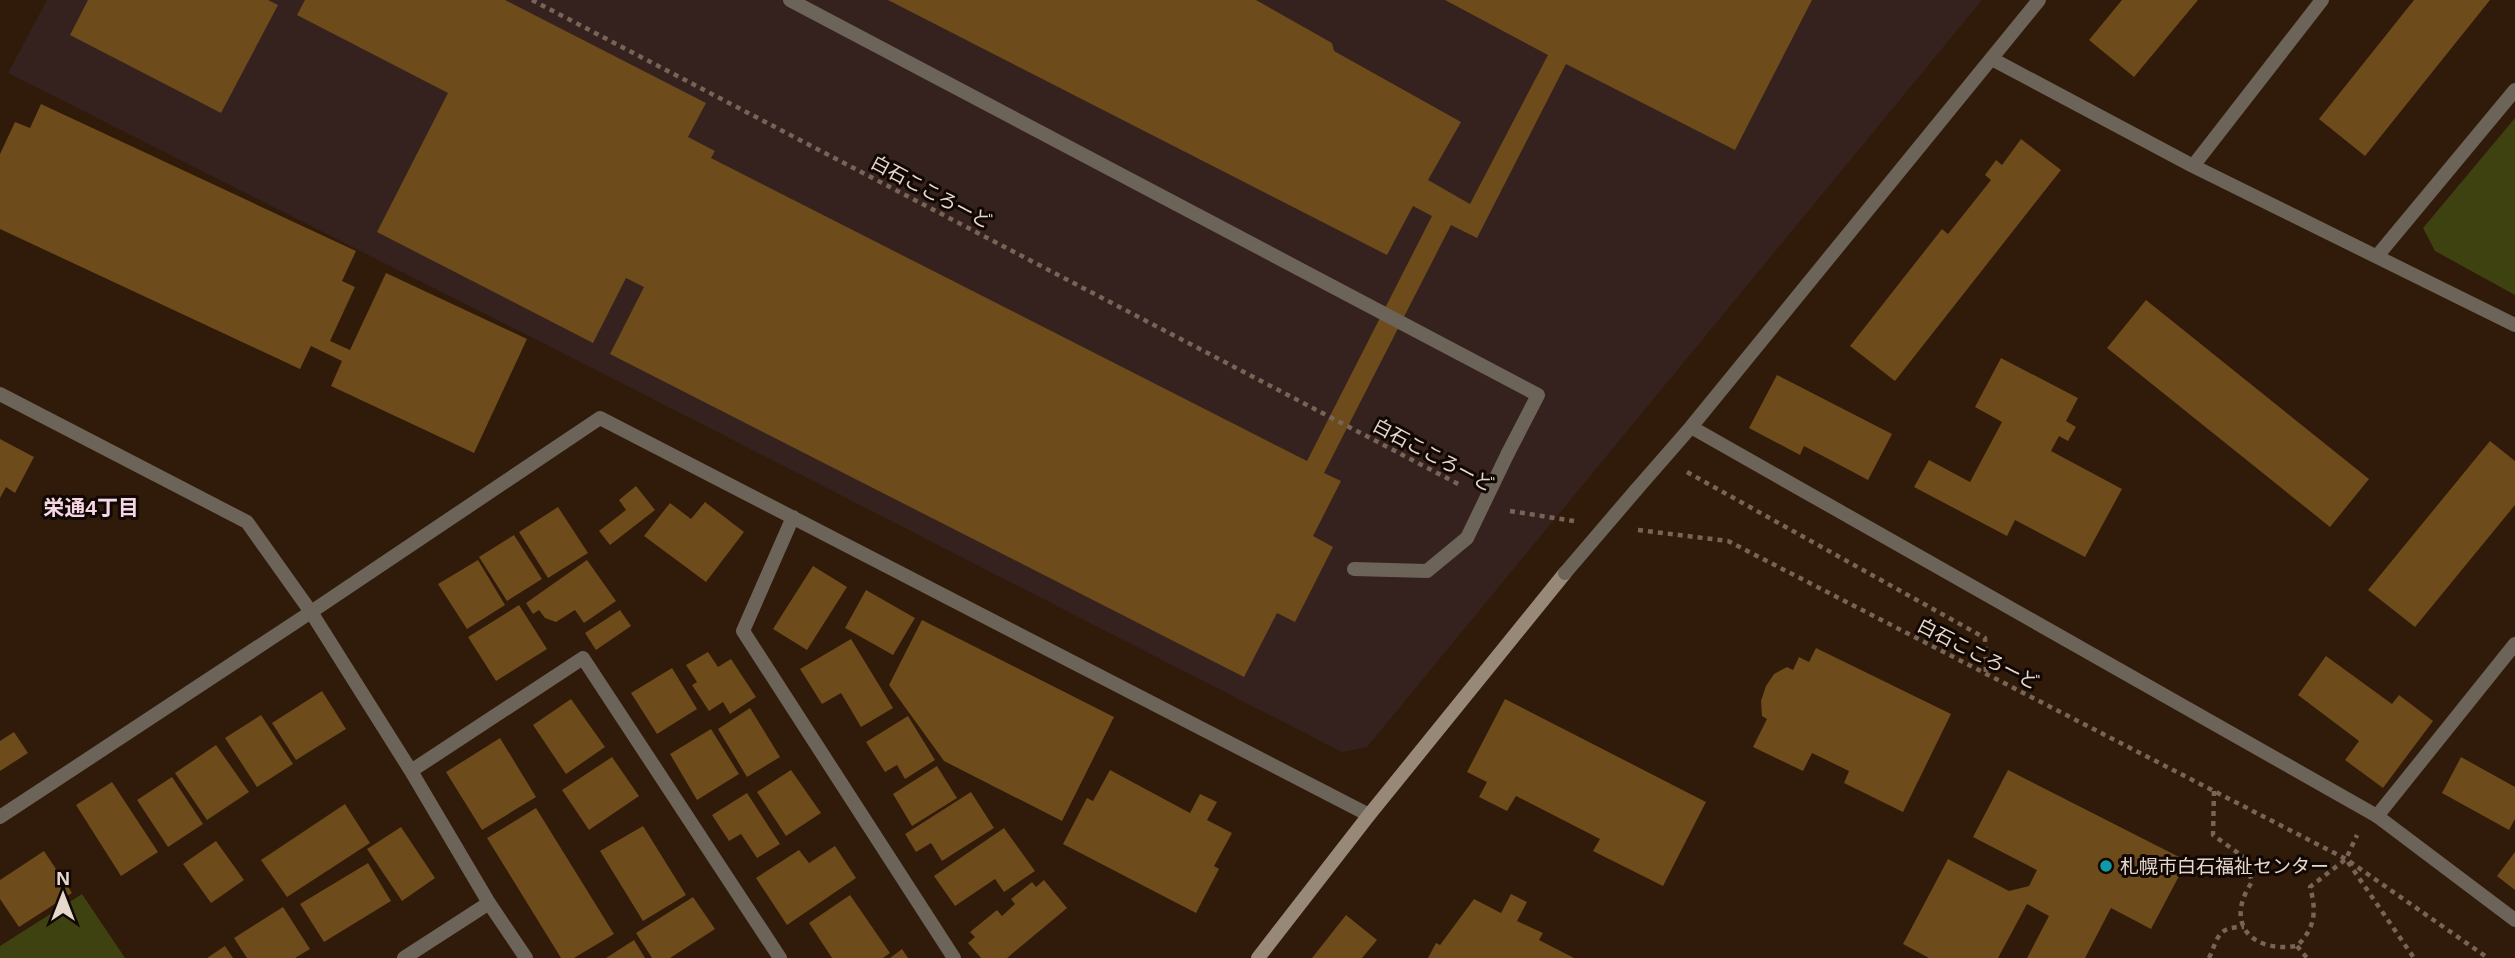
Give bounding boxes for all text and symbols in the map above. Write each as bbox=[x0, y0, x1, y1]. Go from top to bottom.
street label: 白石こころーど bbox=[867, 152, 995, 232]
street label: 白石こころーど bbox=[1369, 415, 1497, 495]
district label: 栄通4丁目 bbox=[43, 496, 139, 519]
street label: 白石こころーど bbox=[1914, 614, 2042, 694]
place label: 札幌市白石福祉センター bbox=[2120, 856, 2329, 877]
marker: 札幌市白石福祉センター bbox=[2098, 858, 2114, 874]
north arrow bbox=[28, 860, 98, 930]
text: N bbox=[56, 868, 70, 889]

